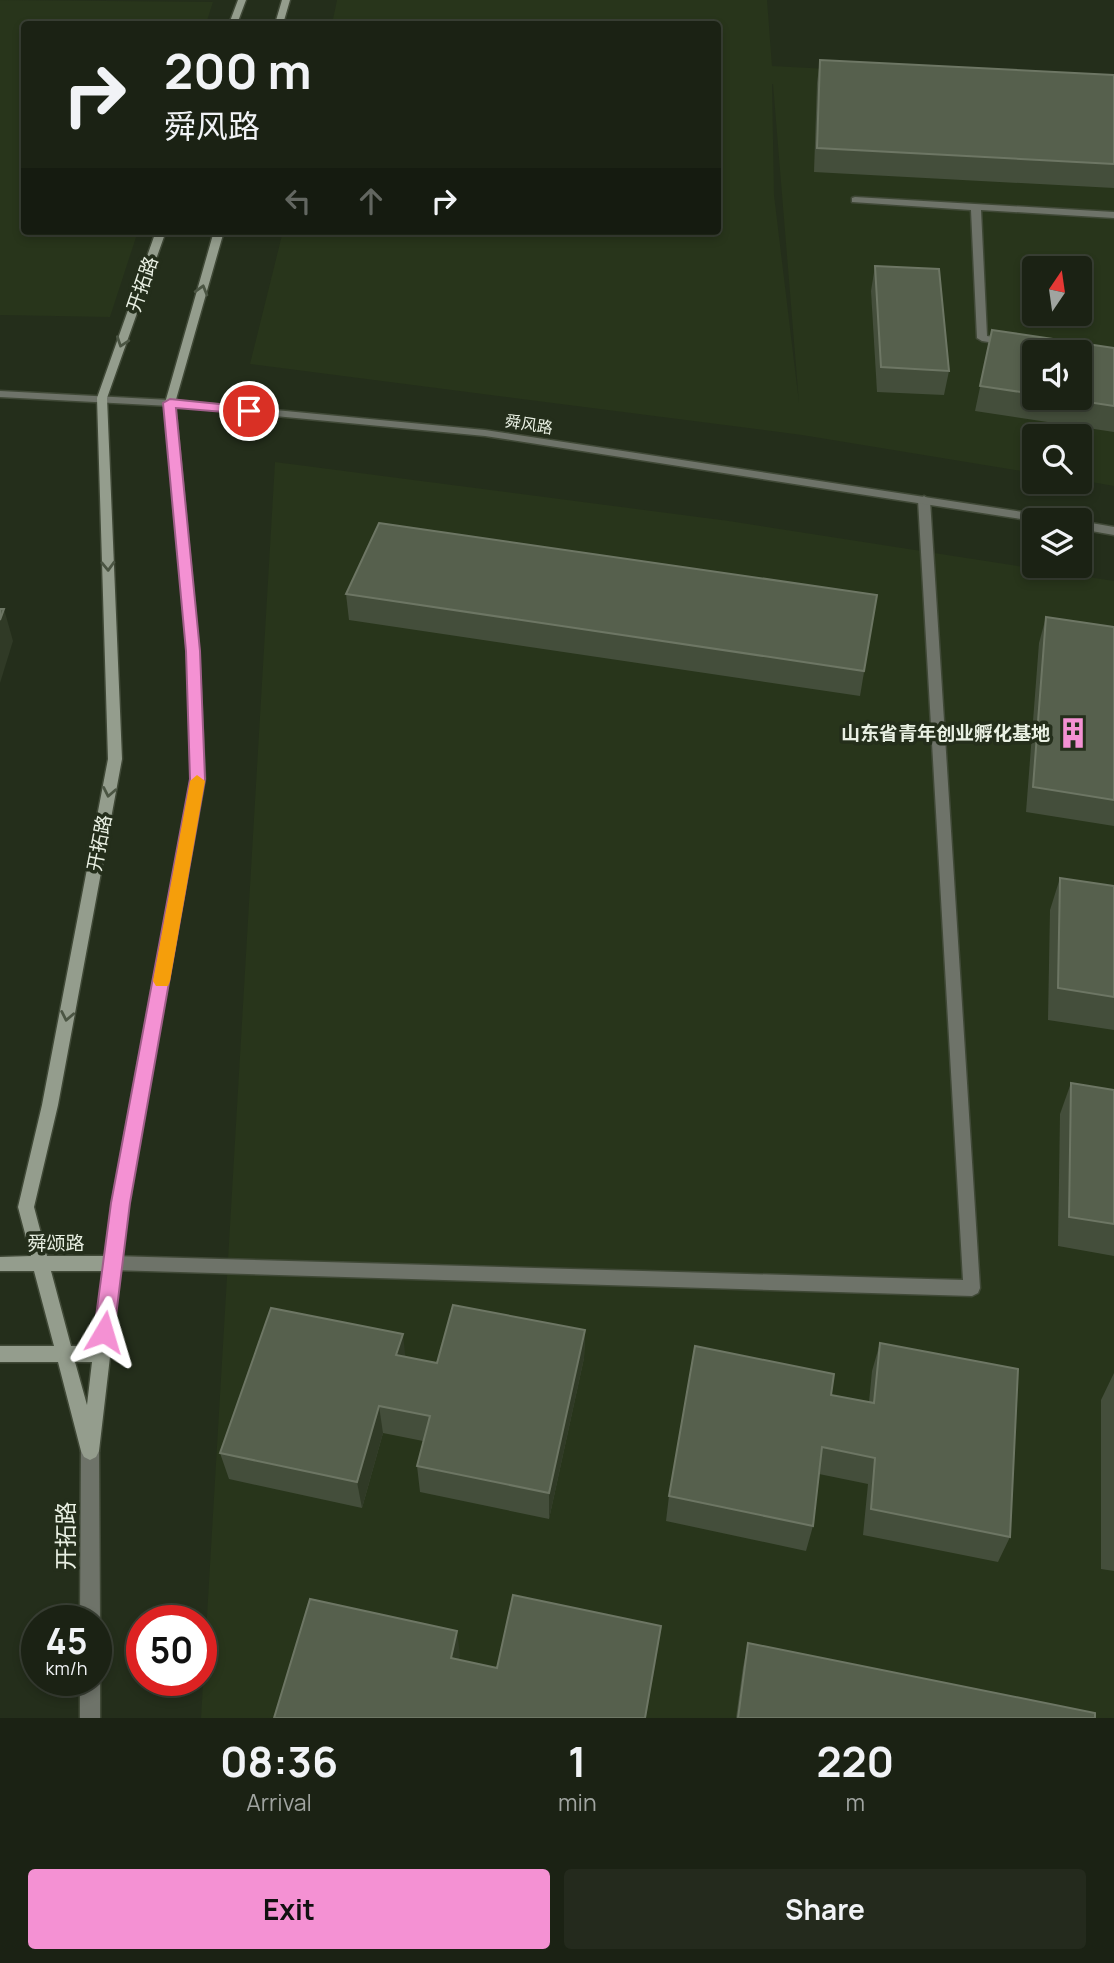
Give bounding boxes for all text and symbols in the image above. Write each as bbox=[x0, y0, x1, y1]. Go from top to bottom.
text: 200 m bbox=[164, 37, 312, 104]
icon: right bbox=[49, 49, 140, 140]
text: 舜风路 bbox=[164, 104, 260, 148]
icon: left bbox=[279, 182, 317, 220]
icon: ahead bbox=[352, 182, 390, 220]
icon: right bbox=[425, 182, 463, 220]
street label: 开拓路 bbox=[120, 253, 164, 315]
north arrow bbox=[1022, 256, 1092, 326]
map controls bbox=[1022, 256, 1092, 578]
one-way arrow bbox=[193, 285, 208, 297]
one-way arrow bbox=[116, 335, 130, 347]
button: sound bbox=[1022, 340, 1092, 410]
pin bbox=[219, 381, 279, 441]
icon: arrive bbox=[230, 392, 268, 430]
street label: 舜风路 bbox=[504, 409, 554, 439]
button: search bbox=[1022, 424, 1092, 494]
button: layers bbox=[1022, 508, 1092, 578]
one-way arrow bbox=[101, 560, 116, 571]
building icon: 山东省青年创业孵化基地 bbox=[1056, 716, 1090, 750]
place label: 山东省青年创业孵化基地 bbox=[841, 720, 1050, 746]
one-way arrow bbox=[102, 786, 117, 798]
street label: 开拓路 bbox=[81, 813, 117, 873]
one-way arrow bbox=[60, 1010, 75, 1022]
street label: 舜颂路 bbox=[27, 1230, 85, 1256]
position arrow bbox=[67, 1295, 141, 1369]
street label: 开拓路 bbox=[49, 1502, 81, 1571]
speed limit sign: 50 bbox=[126, 1605, 217, 1696]
text: 45 bbox=[46, 1617, 87, 1665]
text: km/h bbox=[46, 1656, 87, 1680]
text: 08:36 bbox=[220, 1732, 338, 1790]
text: 1 bbox=[568, 1732, 587, 1790]
text: 220 bbox=[816, 1732, 894, 1790]
text: Arrival bbox=[246, 1786, 312, 1818]
text: min bbox=[558, 1786, 597, 1818]
text: m bbox=[846, 1786, 865, 1818]
button: Exit bbox=[28, 1869, 550, 1949]
button: Share bbox=[564, 1869, 1086, 1949]

